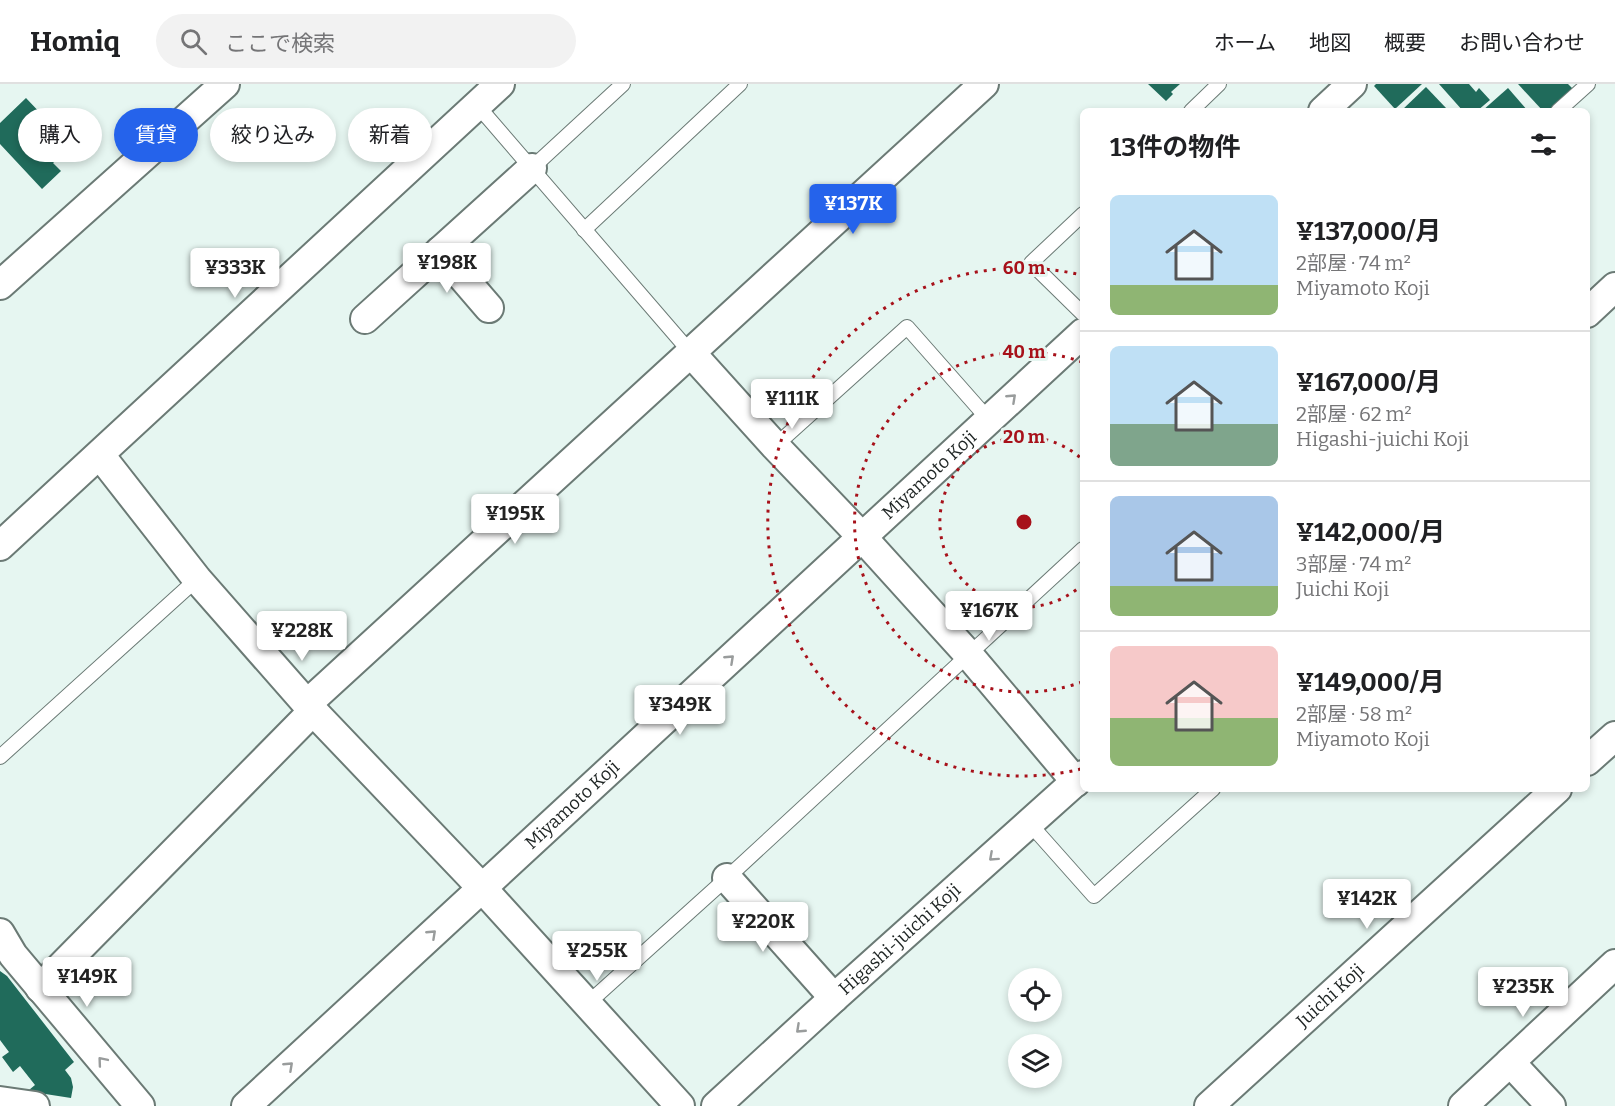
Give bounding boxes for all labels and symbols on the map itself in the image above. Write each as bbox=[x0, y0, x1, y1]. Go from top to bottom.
pin: ¥137K bbox=[811, 184, 895, 235]
pin: ¥198K bbox=[405, 243, 489, 294]
pin: ¥333K bbox=[193, 248, 277, 299]
text: 60 m bbox=[1003, 257, 1045, 279]
text: 40 m bbox=[1003, 341, 1045, 363]
pin: ¥111K bbox=[750, 379, 834, 430]
one-way arrow bbox=[1005, 395, 1016, 406]
street label: Miyamoto Koji bbox=[877, 426, 981, 524]
text: 20 m bbox=[1003, 426, 1045, 448]
pin: ¥195K bbox=[473, 494, 557, 545]
centre of rings bbox=[1014, 512, 1034, 532]
pin: ¥167K bbox=[947, 591, 1031, 642]
pin: ¥228K bbox=[260, 611, 344, 662]
one-way arrow bbox=[723, 655, 734, 666]
pin: ¥349K bbox=[638, 685, 722, 736]
street label: Miyamoto Koji bbox=[520, 756, 624, 854]
one-way arrow bbox=[989, 850, 1000, 861]
street label: Higashi-juichi Koji bbox=[834, 879, 965, 999]
pin: ¥142K bbox=[1325, 879, 1409, 930]
pin: ¥220K bbox=[721, 902, 805, 953]
one-way arrow bbox=[426, 930, 436, 941]
pin: ¥255K bbox=[555, 931, 639, 982]
pin: ¥149K bbox=[45, 957, 129, 1008]
street label: Juichi Koji bbox=[1291, 959, 1369, 1033]
pin: ¥235K bbox=[1481, 967, 1565, 1018]
one-way arrow bbox=[797, 1021, 808, 1032]
one-way arrow bbox=[98, 1057, 109, 1068]
one-way arrow bbox=[283, 1062, 293, 1073]

